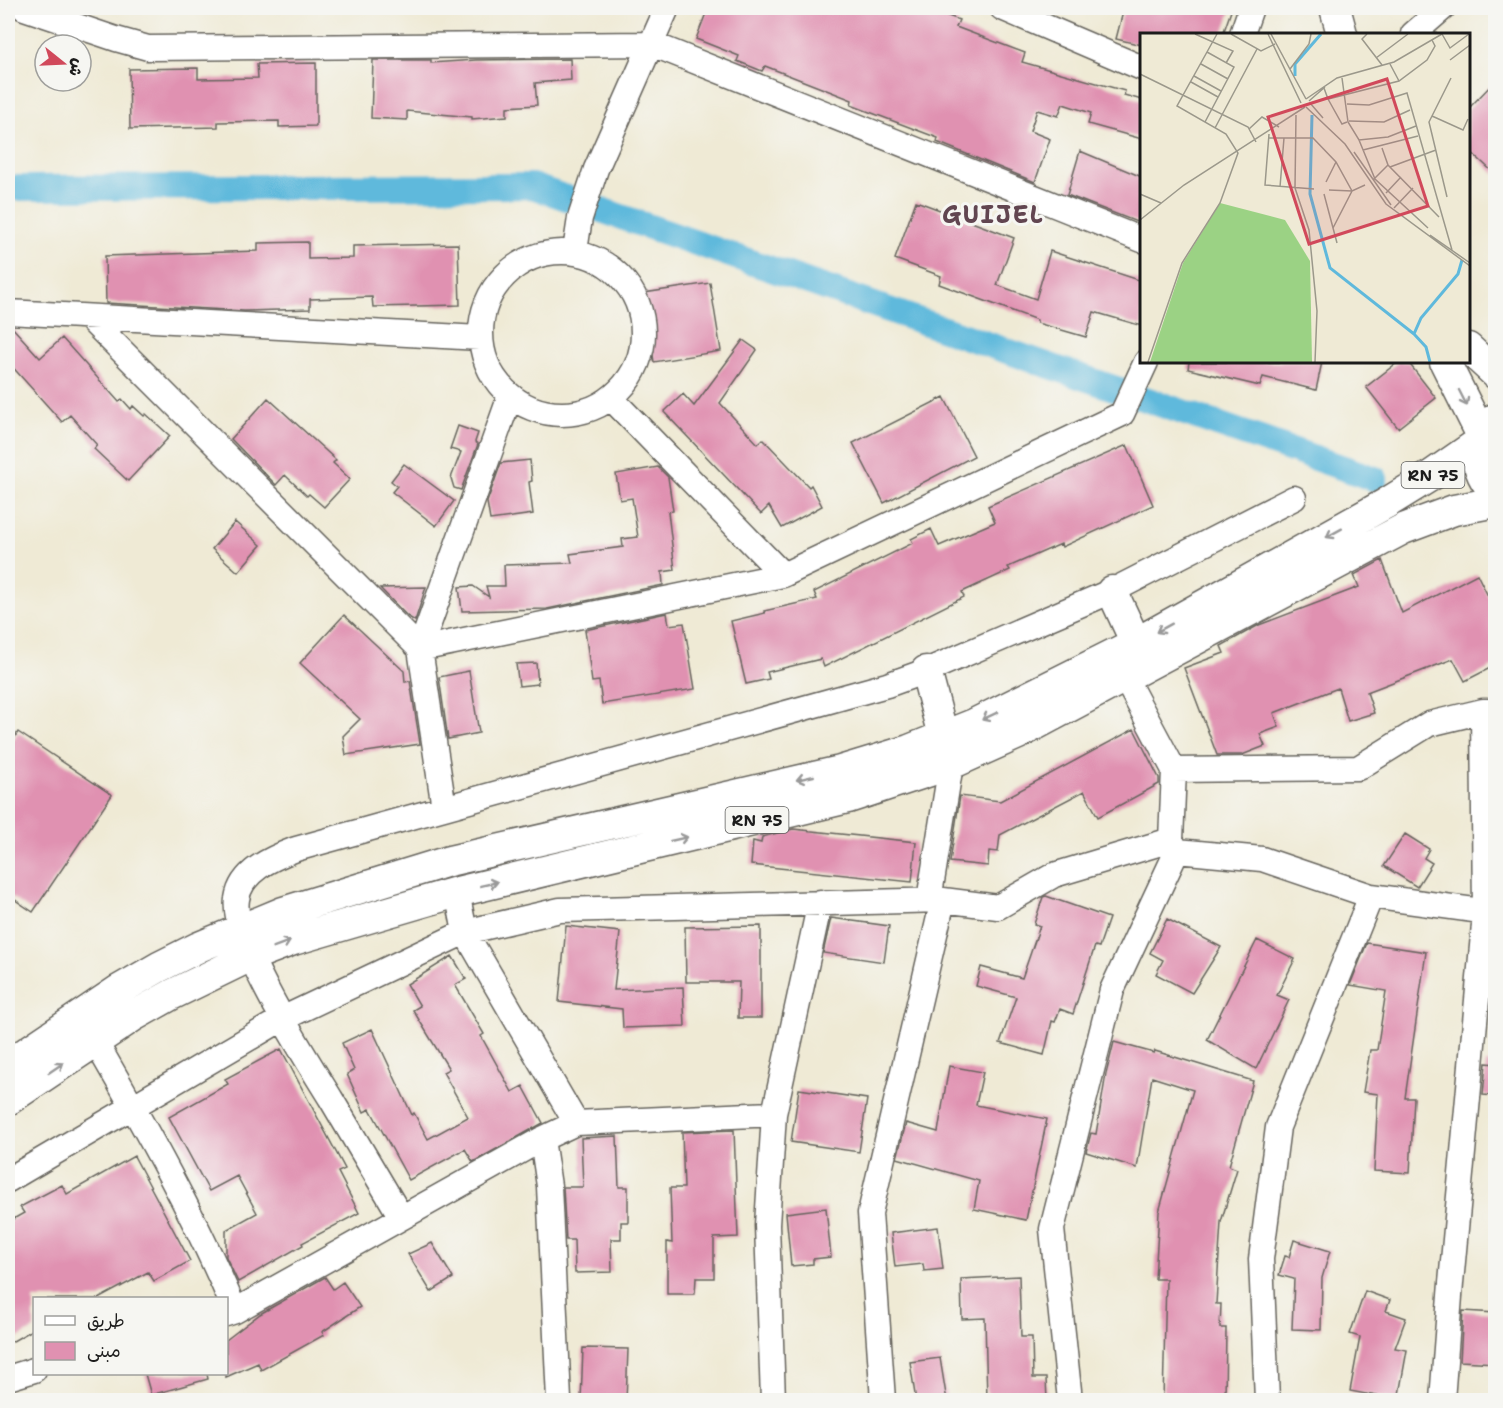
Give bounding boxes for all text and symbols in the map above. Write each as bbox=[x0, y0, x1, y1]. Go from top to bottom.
north arrow bbox=[33, 33, 93, 93]
inset map bbox=[1140, 33, 1470, 363]
text: ش bbox=[64, 56, 89, 79]
district label: GUIJEL bbox=[942, 199, 1044, 231]
one-way arrow bbox=[1458, 388, 1469, 406]
road number: RN 75 bbox=[1402, 462, 1464, 488]
one-way arrow bbox=[1326, 527, 1343, 539]
one-way arrow bbox=[1155, 623, 1173, 634]
one-way arrow bbox=[981, 711, 999, 723]
one-way arrow bbox=[796, 773, 815, 785]
road number: RN 75 bbox=[726, 807, 789, 833]
one-way arrow bbox=[669, 832, 688, 844]
one-way arrow bbox=[479, 878, 498, 890]
one-way arrow bbox=[272, 938, 290, 949]
one-way arrow bbox=[47, 1061, 64, 1073]
legend bbox=[33, 1297, 228, 1375]
text: طريق bbox=[87, 1309, 125, 1333]
text: مبنى bbox=[87, 1339, 121, 1363]

